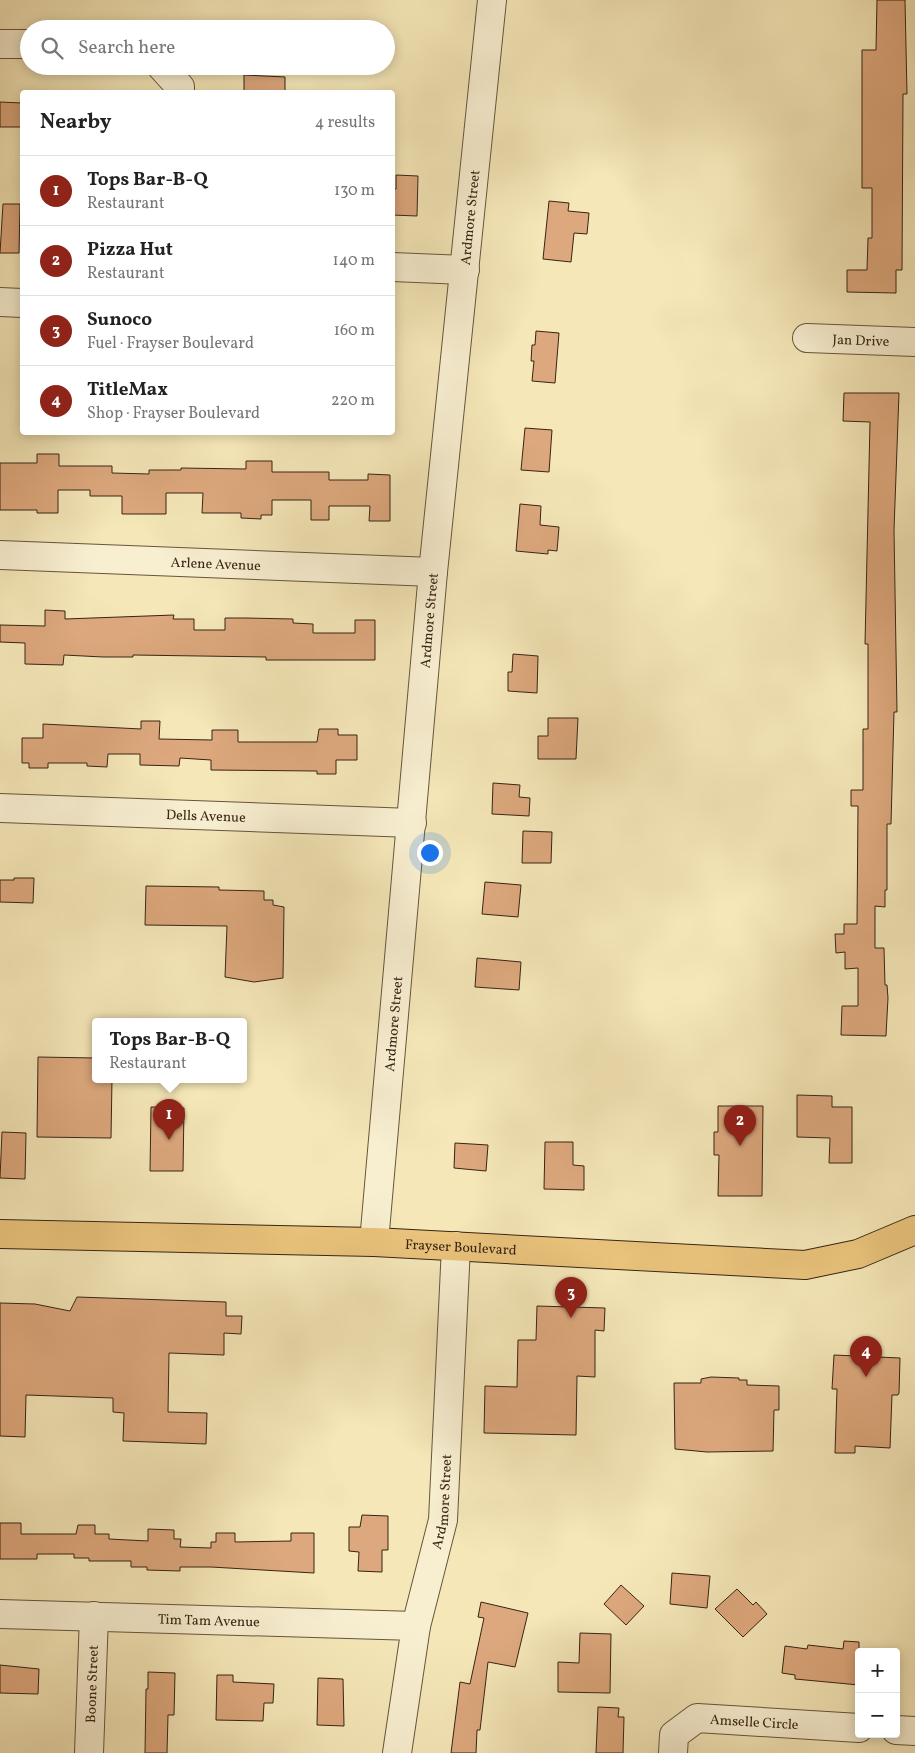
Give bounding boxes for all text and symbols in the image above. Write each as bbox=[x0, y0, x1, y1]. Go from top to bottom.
search box bbox=[20, 20, 395, 75]
icon: search bbox=[38, 34, 66, 62]
text: Search here bbox=[78, 35, 175, 61]
text: Nearby bbox=[40, 108, 111, 137]
text: 4 results bbox=[315, 112, 375, 134]
text: Tops Bar-B-Q bbox=[87, 167, 208, 193]
street label: Ardmore Street bbox=[457, 169, 485, 266]
text: 1 bbox=[53, 180, 59, 202]
text: 130 m bbox=[334, 180, 375, 202]
text: Restaurant bbox=[87, 193, 165, 215]
text: Pizza Hut bbox=[87, 237, 173, 263]
text: 2 bbox=[52, 250, 60, 272]
text: 140 m bbox=[333, 250, 375, 272]
text: Restaurant bbox=[87, 263, 165, 285]
text: Sunoco bbox=[87, 307, 152, 333]
text: 3 bbox=[52, 320, 60, 342]
text: 160 m bbox=[334, 320, 375, 342]
street label: Jan Drive bbox=[832, 331, 890, 352]
text: Fuel · Frayser Boulevard bbox=[87, 333, 254, 355]
text: TitleMax bbox=[87, 377, 168, 403]
text: 4 bbox=[51, 390, 61, 412]
text: 220 m bbox=[331, 390, 375, 412]
text: Shop · Frayser Boulevard bbox=[87, 403, 260, 425]
street label: Arlene Avenue bbox=[170, 554, 262, 576]
street label: Ardmore Street bbox=[417, 572, 444, 669]
street label: Dells Avenue bbox=[166, 806, 246, 828]
your location bbox=[417, 840, 443, 866]
street label: Ardmore Street bbox=[381, 975, 408, 1072]
popup bbox=[92, 1018, 247, 1083]
text: Tops Bar-B-Q bbox=[109, 1027, 230, 1053]
text: Restaurant bbox=[109, 1053, 187, 1075]
pin: 1 bbox=[153, 1099, 185, 1140]
pin: 2 bbox=[724, 1105, 756, 1146]
street label: Frayser Boulevard bbox=[404, 1236, 517, 1261]
pin: 3 bbox=[555, 1277, 587, 1318]
pin: 4 bbox=[850, 1336, 882, 1377]
street label: Ardmore Street bbox=[428, 1454, 457, 1551]
street label: Tim Tam Avenue bbox=[158, 1611, 260, 1633]
street label: Boone Street bbox=[82, 1645, 104, 1724]
map controls bbox=[855, 1648, 900, 1738]
button: + bbox=[855, 1648, 900, 1693]
button: − bbox=[855, 1693, 900, 1738]
street label: Amselle Circle bbox=[709, 1711, 799, 1735]

